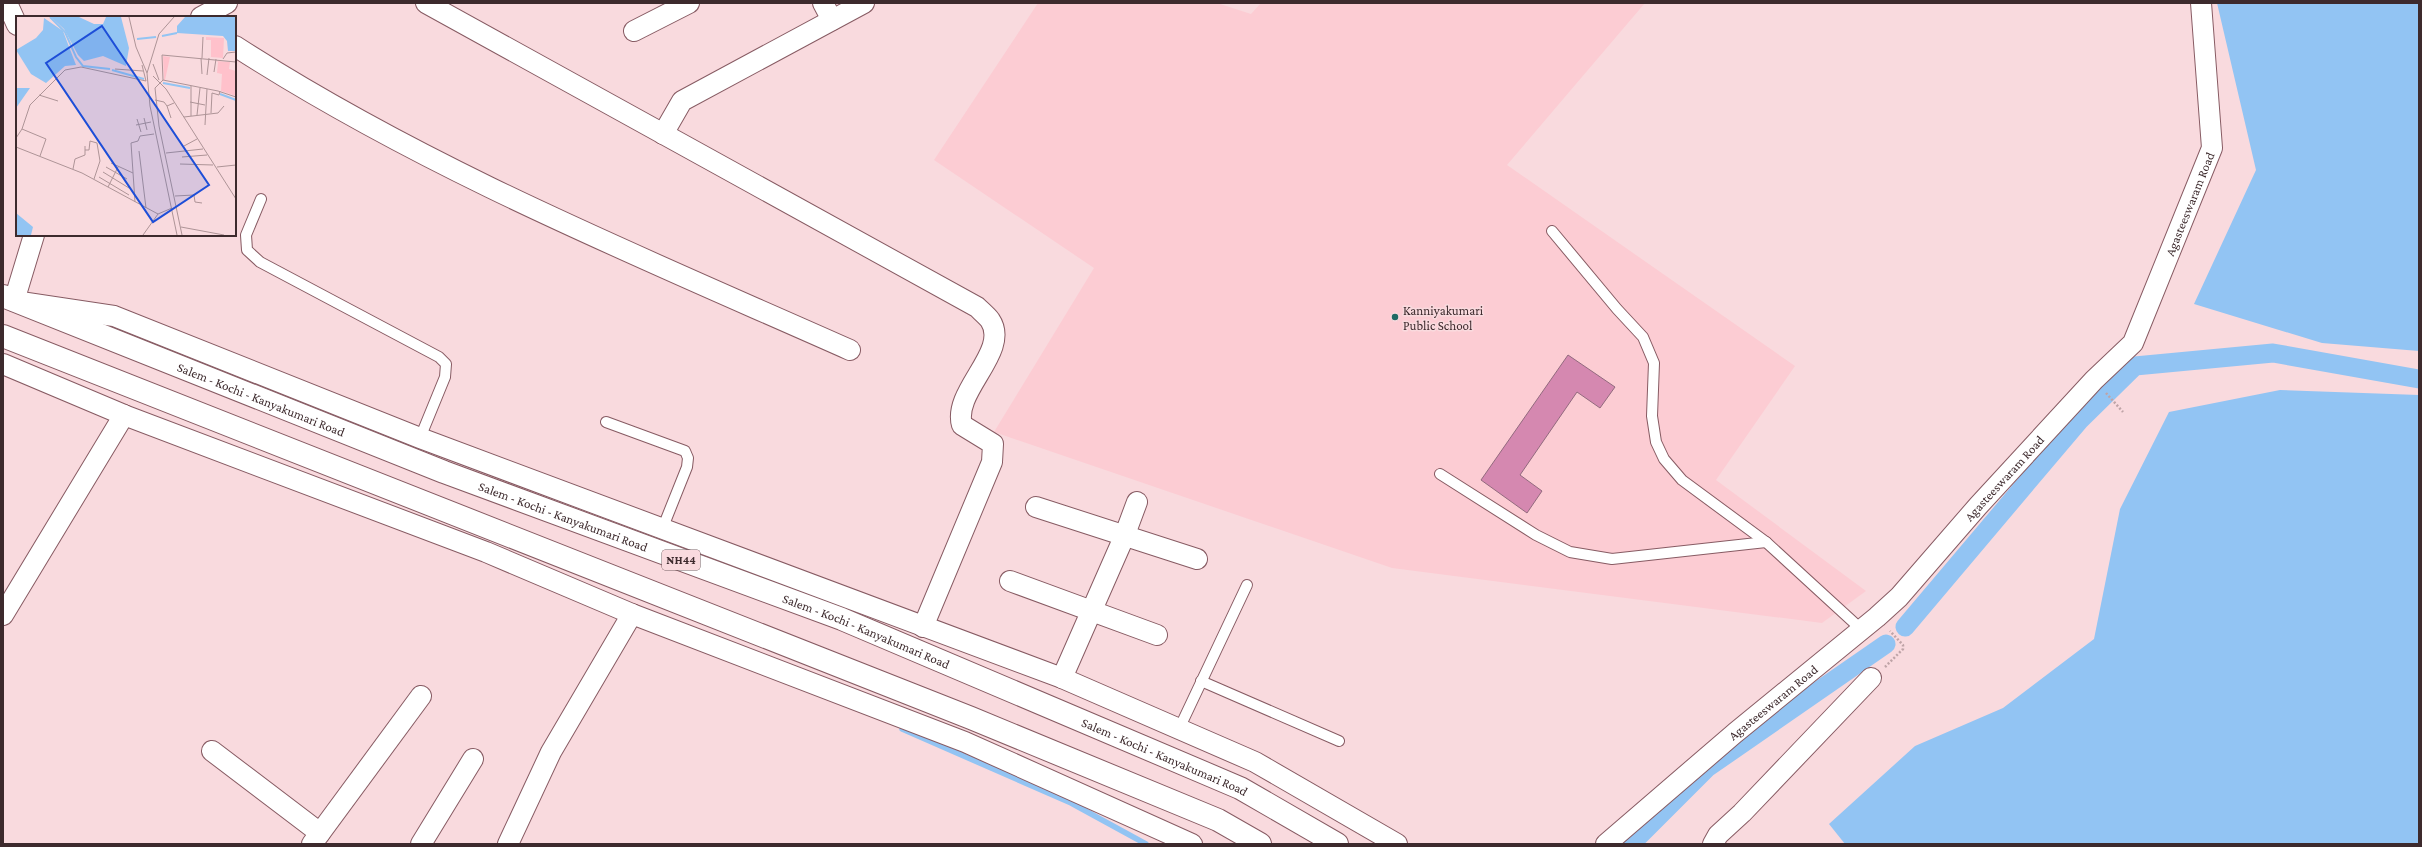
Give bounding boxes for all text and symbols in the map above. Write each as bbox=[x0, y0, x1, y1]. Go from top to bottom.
inset map bbox=[16, 16, 236, 236]
street label: Agasteeswaram Road bbox=[2162, 150, 2218, 258]
place label: Kanniyakumari Public School bbox=[1403, 303, 1484, 333]
marker: Kanniyakumari Public School bbox=[1390, 312, 1400, 322]
street label: Salem - Kochi - Kanyakumari Road bbox=[175, 359, 347, 440]
street label: Agasteeswaram Road bbox=[1962, 432, 2047, 524]
street label: Salem - Kochi - Kanyakumari Road bbox=[477, 478, 650, 555]
road number: NH44 bbox=[662, 550, 700, 570]
street label: Salem - Kochi - Kanyakumari Road bbox=[780, 591, 952, 672]
street label: Agasteeswaram Road bbox=[1726, 662, 1821, 743]
street label: Salem - Kochi - Kanyakumari Road bbox=[1079, 715, 1251, 799]

